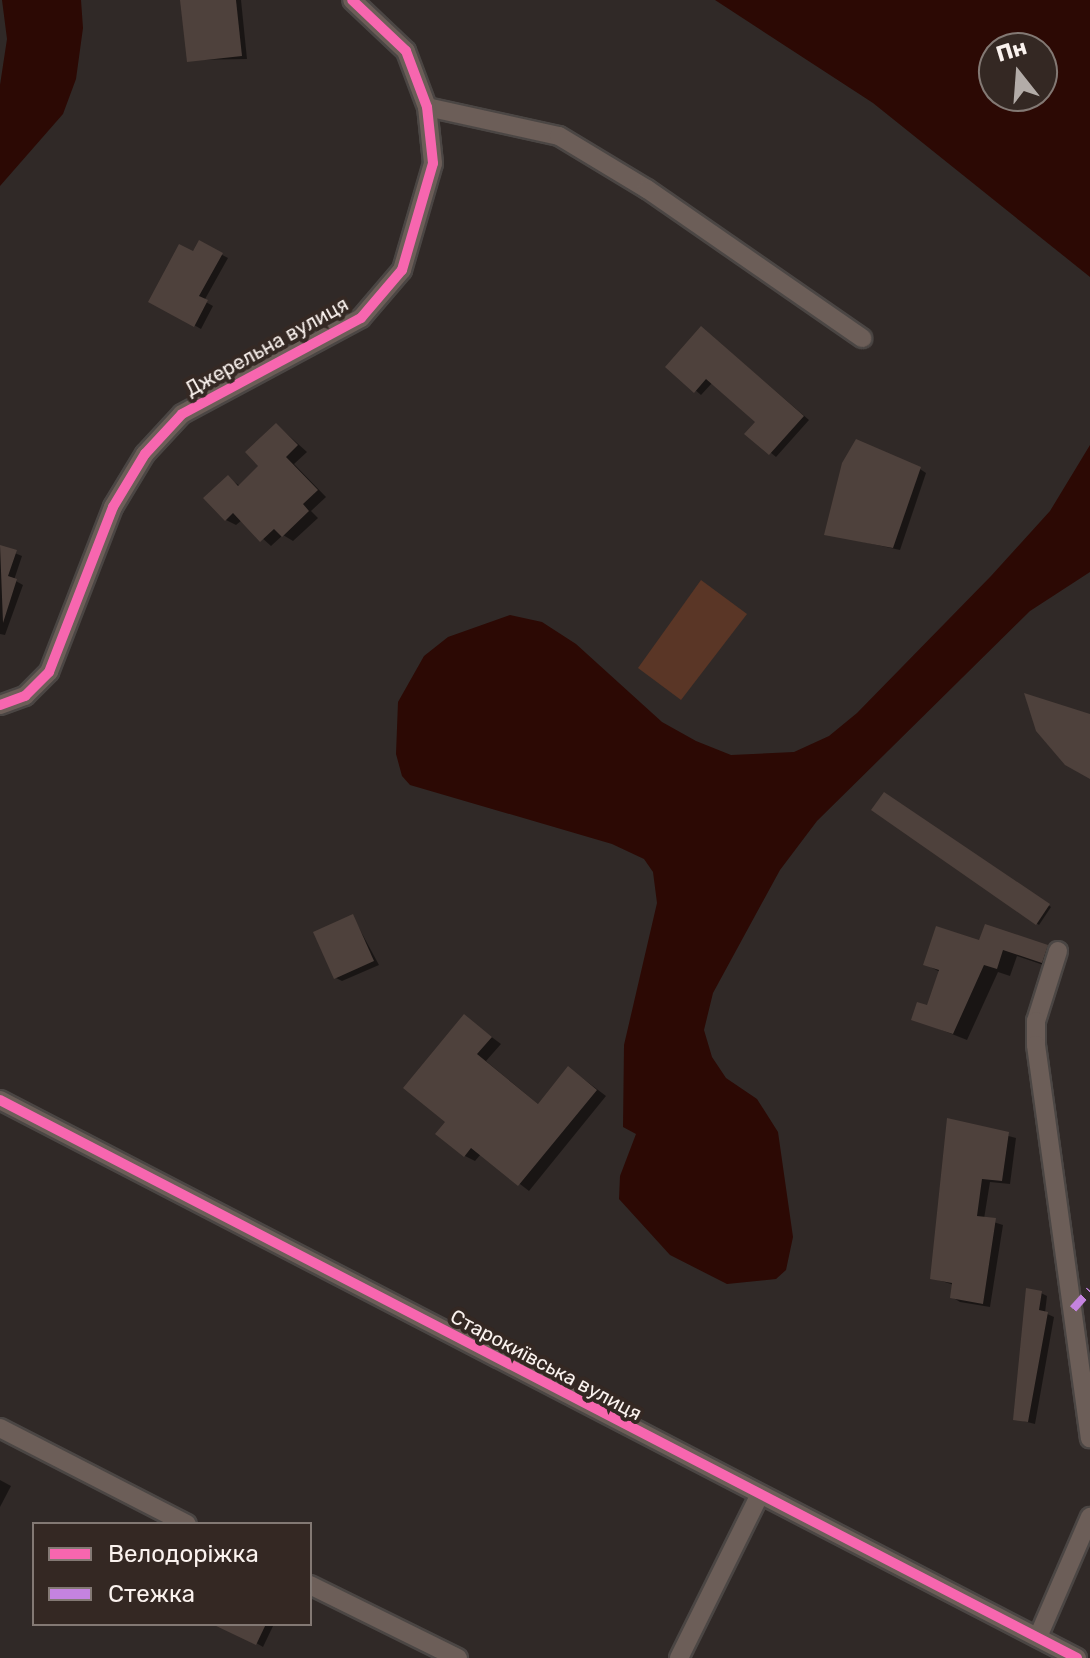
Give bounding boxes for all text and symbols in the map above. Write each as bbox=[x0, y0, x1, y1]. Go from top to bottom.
north arrow bbox=[978, 32, 1058, 112]
text: Пн bbox=[993, 33, 1030, 68]
street label: Джерельна вулиця bbox=[181, 292, 353, 402]
street label: Старокиївська вулиця bbox=[446, 1304, 646, 1426]
legend bbox=[32, 1522, 312, 1626]
text: Велодоріжка bbox=[108, 1540, 259, 1568]
text: Стежка bbox=[108, 1580, 195, 1608]

